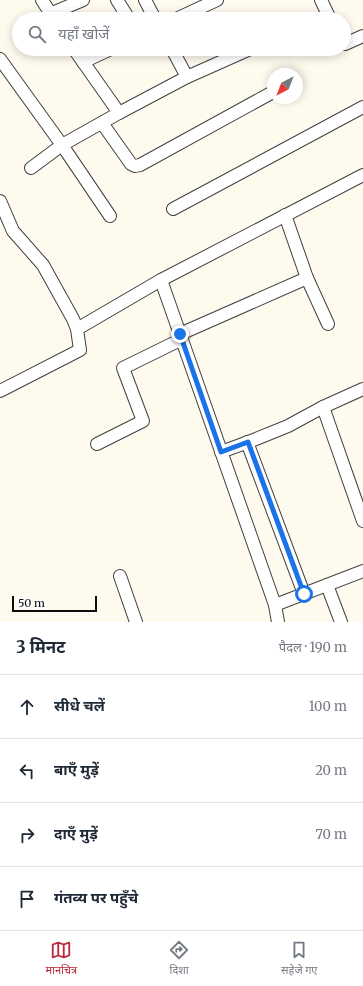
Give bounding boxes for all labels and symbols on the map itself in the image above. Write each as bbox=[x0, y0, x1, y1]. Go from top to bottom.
north arrow bbox=[267, 68, 303, 104]
route end bbox=[171, 325, 189, 343]
route start bbox=[295, 585, 313, 603]
scale bar bbox=[12, 594, 97, 613]

